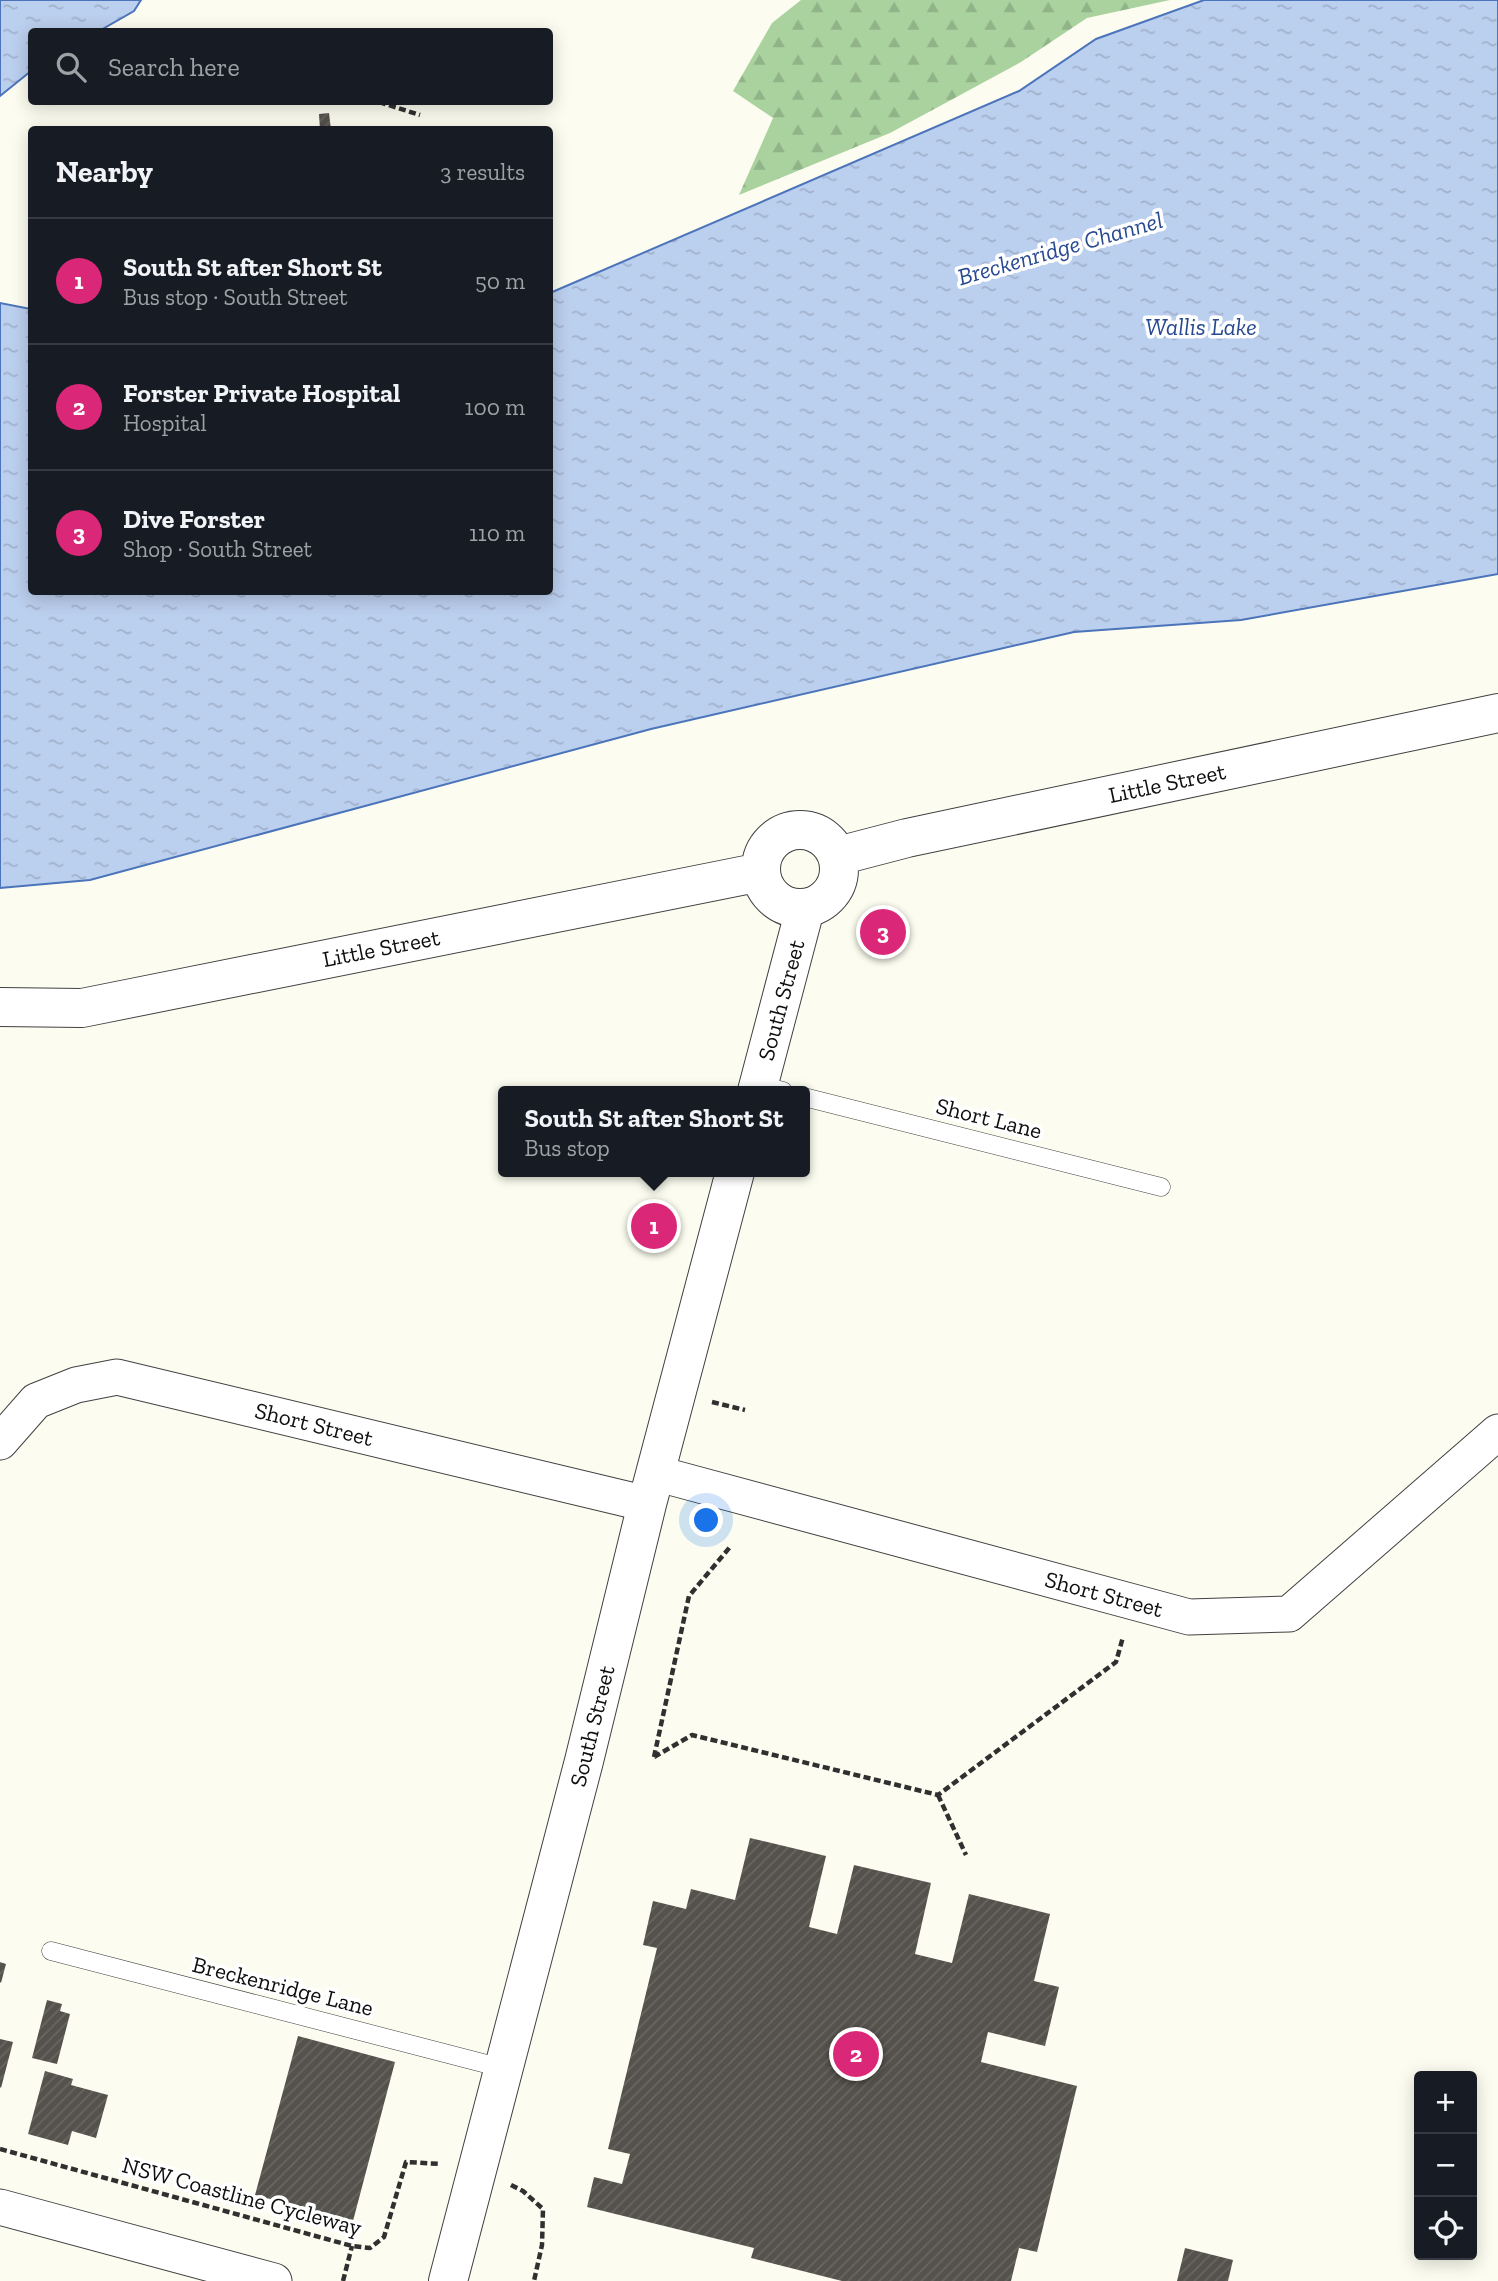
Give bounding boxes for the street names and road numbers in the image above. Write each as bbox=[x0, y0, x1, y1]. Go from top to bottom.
street label: Little Street bbox=[1106, 757, 1228, 809]
street label: Little Street bbox=[320, 923, 442, 973]
street label: South Street bbox=[751, 936, 811, 1064]
street label: Short Lane bbox=[933, 1091, 1045, 1145]
street label: Short Street bbox=[252, 1396, 377, 1452]
street label: Short Street bbox=[1042, 1565, 1166, 1623]
street label: South Street bbox=[563, 1662, 621, 1790]
street label: Breckenridge Lane bbox=[190, 1950, 376, 2022]
street label: NSW Coastline Cycleway bbox=[119, 2151, 365, 2242]

